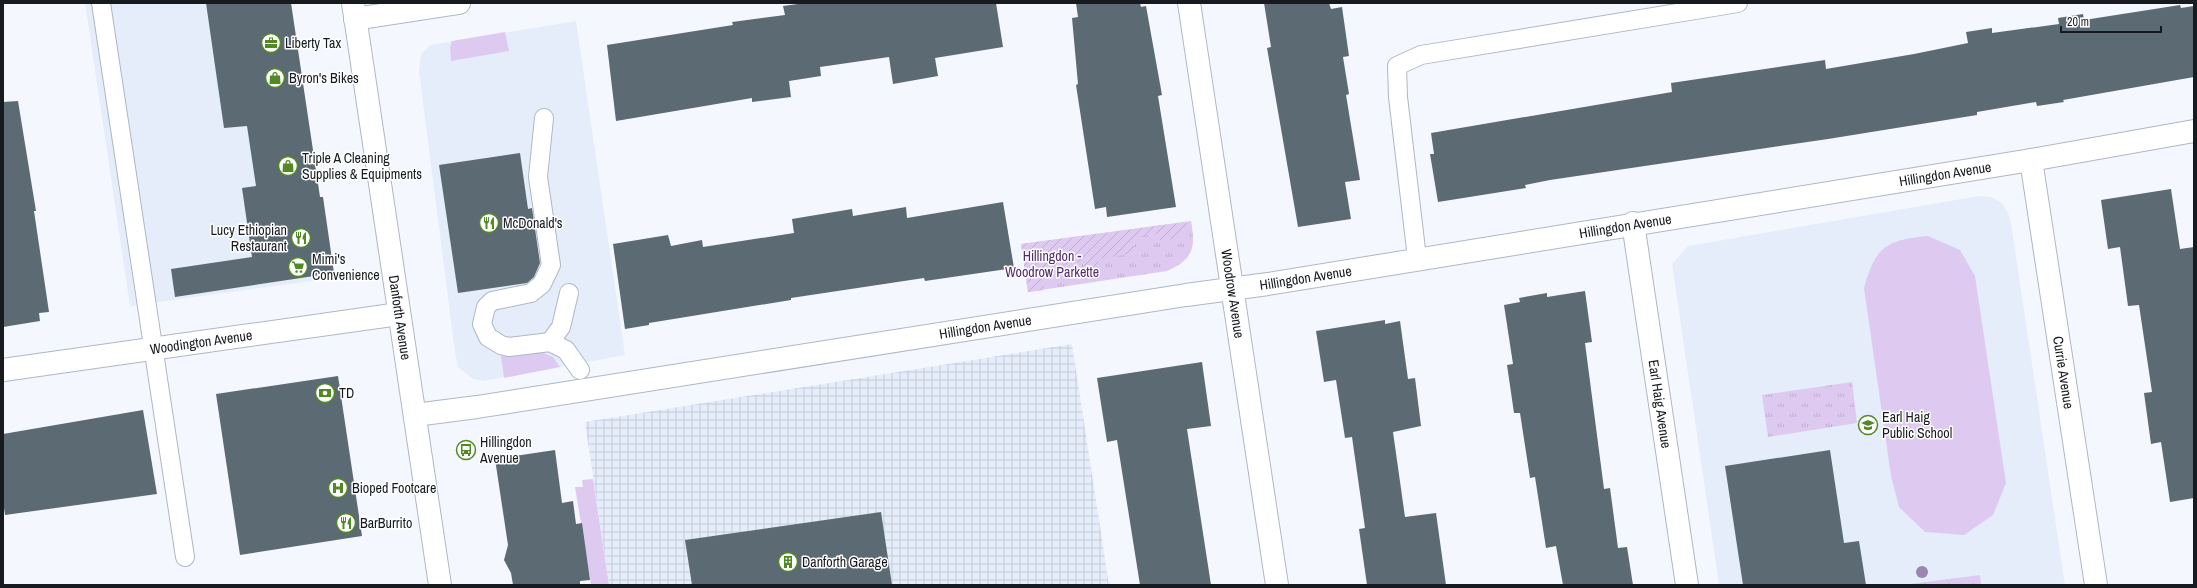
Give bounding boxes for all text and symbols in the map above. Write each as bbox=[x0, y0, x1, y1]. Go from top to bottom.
scale bar bbox=[2061, 8, 2161, 34]
text: 20 m bbox=[2067, 14, 2089, 30]
office icon: Liberty Tax bbox=[260, 32, 282, 54]
place label: Liberty Tax bbox=[285, 34, 341, 52]
shop icon: Byron's Bikes bbox=[264, 67, 286, 89]
place label: Byron's Bikes bbox=[289, 69, 359, 87]
place label: Triple A Cleaning Supplies & Equipments bbox=[302, 149, 422, 183]
shop icon: Triple A Cleaning Supplies & Equipments bbox=[277, 155, 299, 177]
street label: Hillingdon Avenue bbox=[1898, 158, 1992, 190]
street label: Hillingdon Avenue bbox=[1578, 210, 1673, 242]
restaurant icon: McDonald's bbox=[478, 212, 500, 234]
place label: McDonald's bbox=[503, 214, 563, 232]
place label: Lucy Ethiopian Restaurant bbox=[210, 221, 287, 255]
restaurant icon: Lucy Ethiopian Restaurant bbox=[290, 227, 312, 249]
park label: Hillingdon - Woodrow Parkette bbox=[1005, 247, 1099, 281]
street label: Woodrow Avenue bbox=[1217, 248, 1249, 339]
place label: Mimi's Convenience bbox=[312, 250, 380, 284]
supermarket icon: Mimi's Convenience bbox=[287, 256, 309, 278]
street label: Hillingdon Avenue bbox=[1258, 262, 1353, 294]
street label: Danforth Avenue bbox=[385, 274, 415, 361]
street label: Hillingdon Avenue bbox=[938, 311, 1033, 343]
street label: Woodington Avenue bbox=[149, 326, 253, 358]
street label: Currie Avenue bbox=[2049, 335, 2078, 410]
street label: Earl Haig Avenue bbox=[1645, 359, 1675, 449]
bank icon: TD bbox=[314, 382, 336, 404]
place label: TD bbox=[339, 384, 354, 402]
place label: Earl Haig Public School bbox=[1882, 408, 1952, 442]
school or university icon: Earl Haig Public School bbox=[1857, 414, 1879, 436]
place label: Hillingdon Avenue bbox=[479, 433, 532, 467]
bus stop icon: Hillingdon Avenue bbox=[455, 439, 477, 461]
hospital icon: Bioped Footcare bbox=[327, 477, 349, 499]
place label: Bioped Footcare bbox=[352, 479, 436, 497]
restaurant icon: BarBurrito bbox=[335, 512, 357, 534]
place label: BarBurrito bbox=[360, 514, 412, 532]
building icon: Danforth Garage bbox=[777, 551, 799, 573]
place label: Danforth Garage bbox=[802, 553, 888, 571]

